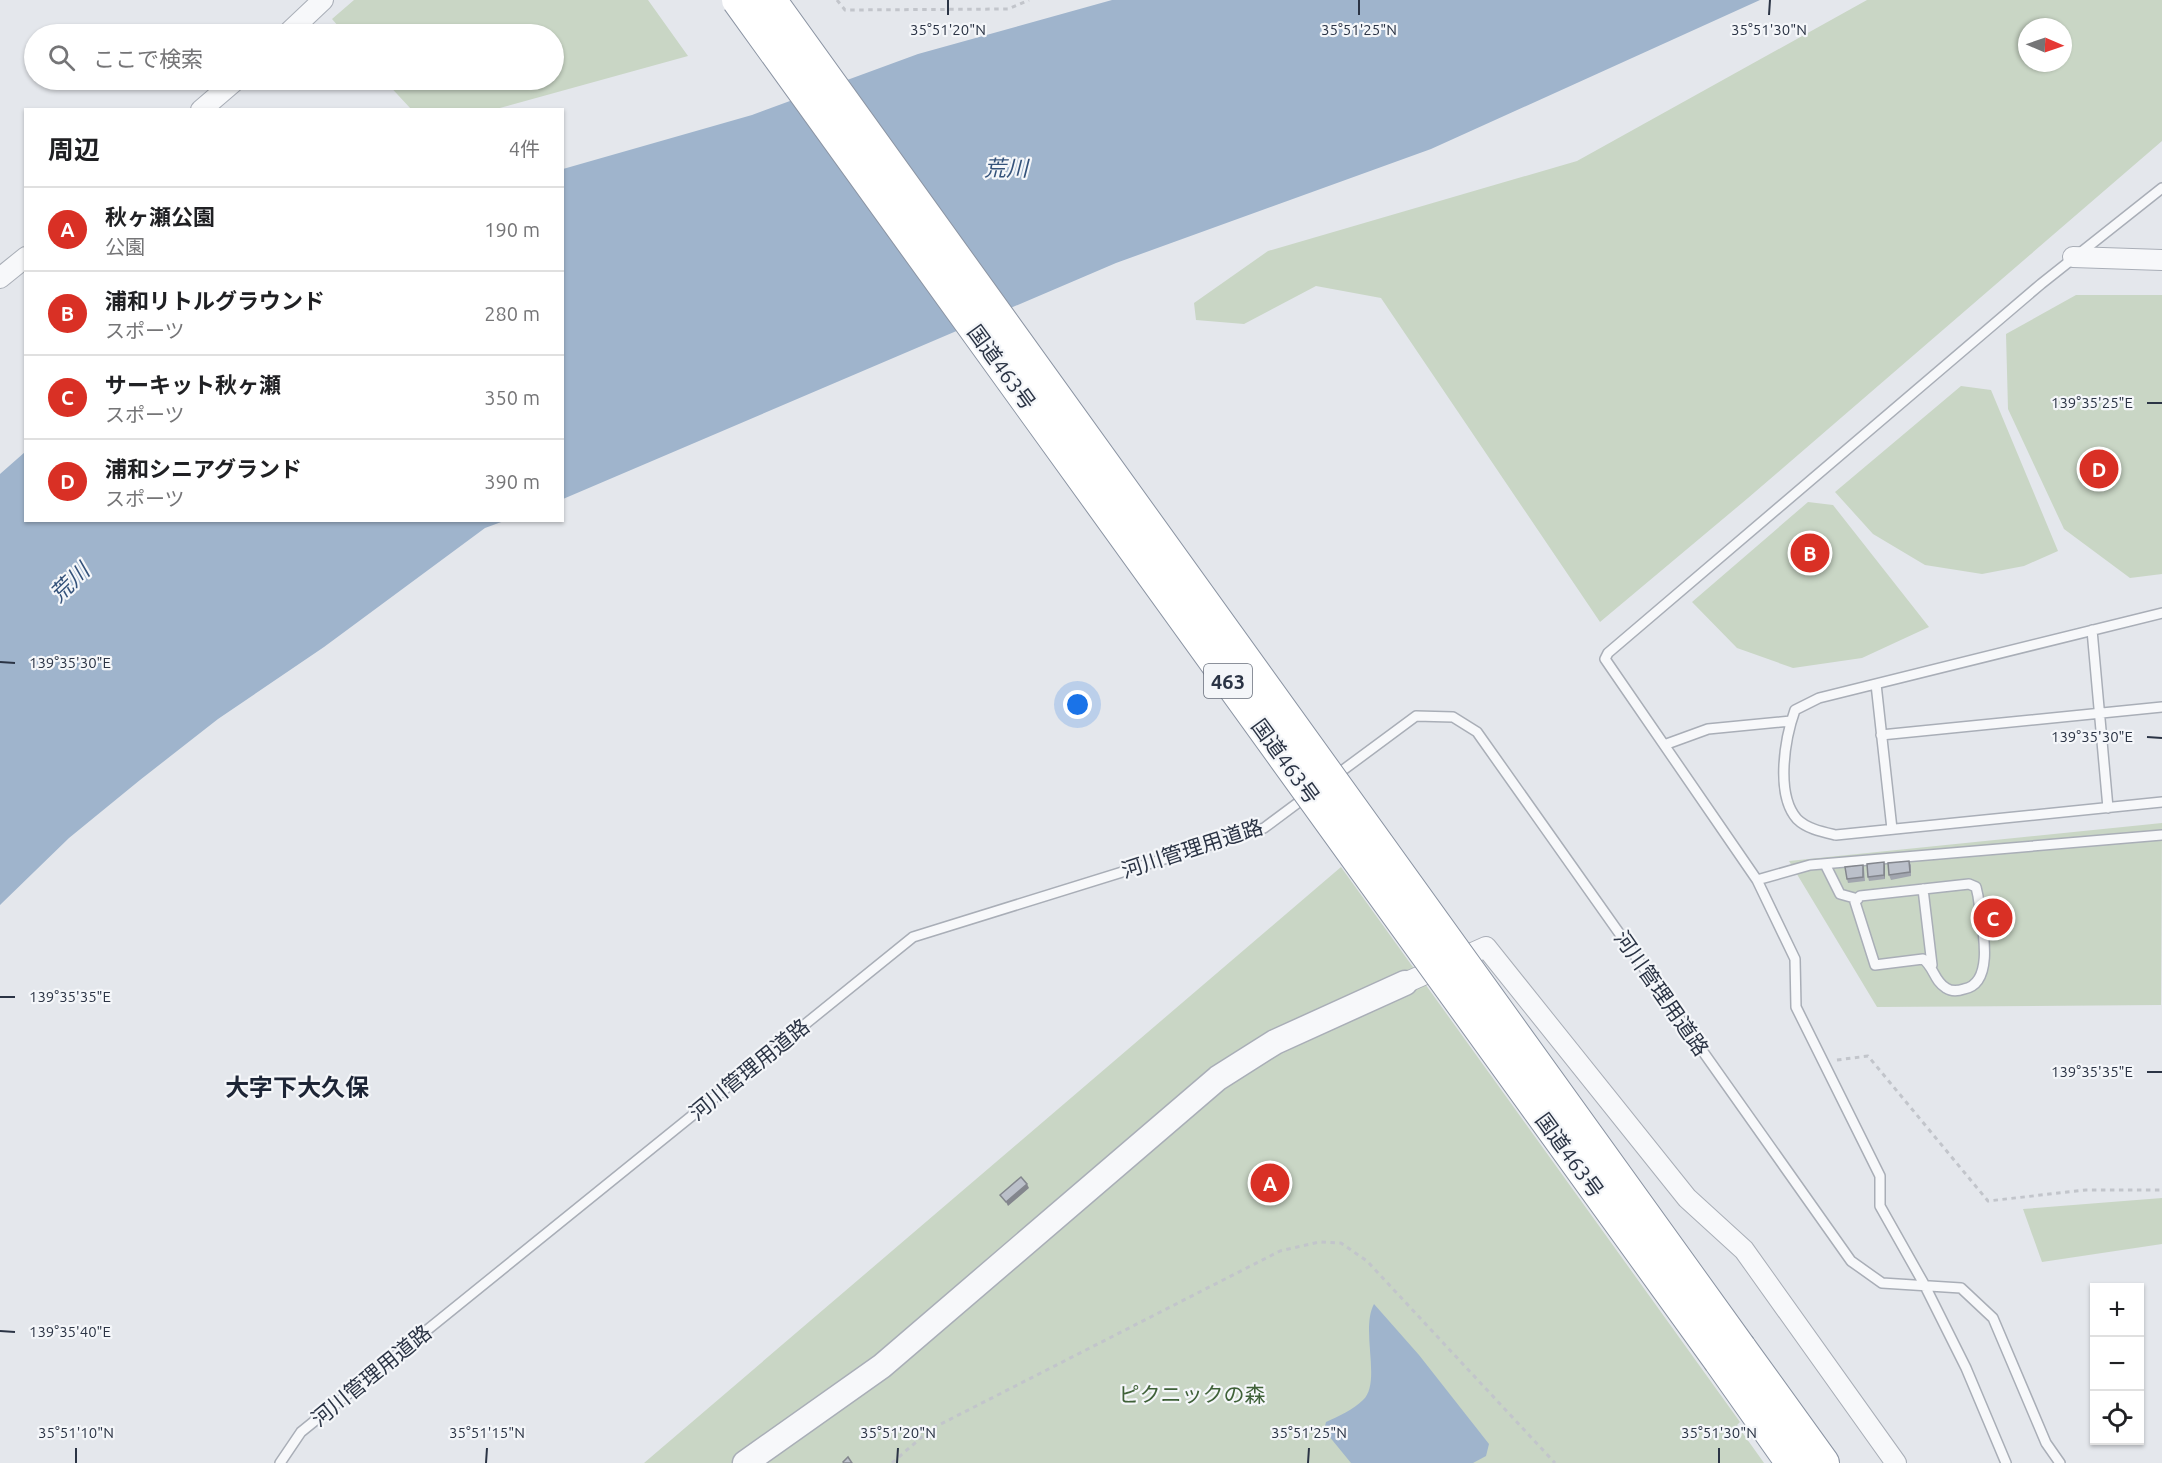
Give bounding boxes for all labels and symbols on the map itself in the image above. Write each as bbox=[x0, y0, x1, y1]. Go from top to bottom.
north arrow bbox=[2018, 18, 2072, 72]
text: 35°51'20"N bbox=[910, 21, 986, 38]
text: 35°51'25"N bbox=[1321, 21, 1397, 38]
text: 35°51'30"N bbox=[1731, 21, 1807, 38]
water label: 荒川 bbox=[984, 155, 1030, 180]
street label: 国道463号 bbox=[963, 320, 1041, 414]
text: 139°35'25"E bbox=[2051, 394, 2133, 411]
pin: D bbox=[2080, 446, 2118, 492]
pin: B bbox=[1790, 530, 1830, 576]
water label: 荒川 bbox=[44, 556, 95, 606]
text: 139°35'30"E bbox=[29, 654, 111, 671]
road number: 463 bbox=[1204, 664, 1252, 698]
your location bbox=[1063, 690, 1092, 719]
street label: 国道463号 bbox=[1247, 714, 1325, 808]
text: 139°35'30"E bbox=[2051, 728, 2133, 745]
street label: 河川管理用道路 bbox=[1118, 814, 1266, 882]
pin: C bbox=[1974, 896, 2012, 940]
street label: 河川管理用道路 bbox=[1610, 926, 1714, 1060]
text: 139°35'35"E bbox=[29, 988, 111, 1005]
street label: 河川管理用道路 bbox=[684, 1013, 814, 1125]
text: 139°35'35"E bbox=[2051, 1063, 2133, 1080]
district label: 大字下大久保 bbox=[225, 1074, 369, 1101]
street label: 国道463号 bbox=[1531, 1108, 1609, 1202]
pin: A bbox=[1250, 1160, 1290, 1206]
street label: 河川管理用道路 bbox=[306, 1319, 436, 1431]
text: 139°35'40"E bbox=[29, 1323, 111, 1340]
park label: ピクニックの森 bbox=[1119, 1382, 1266, 1406]
text: 35°51'10"N bbox=[38, 1424, 114, 1441]
text: 35°51'15"N bbox=[449, 1424, 525, 1441]
text: 35°51'20"N bbox=[860, 1424, 936, 1441]
text: 35°51'25"N bbox=[1271, 1424, 1347, 1441]
text: 35°51'30"N bbox=[1681, 1424, 1757, 1441]

